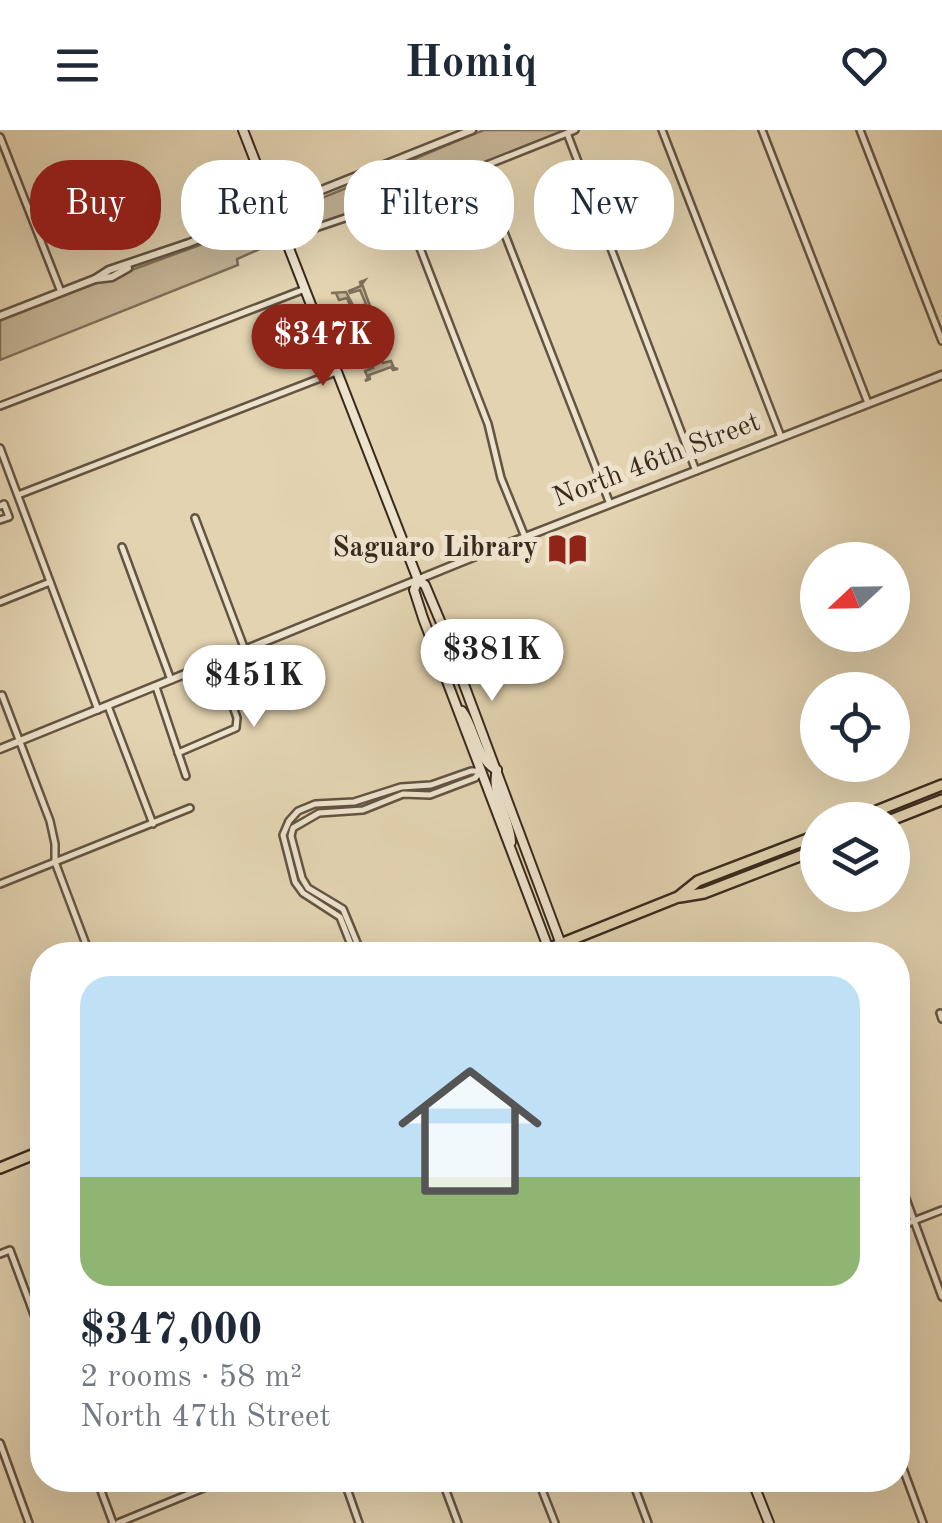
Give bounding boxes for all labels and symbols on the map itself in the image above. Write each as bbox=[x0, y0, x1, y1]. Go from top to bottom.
pin: $347K bbox=[253, 304, 393, 389]
street label: North 46th Street bbox=[550, 409, 764, 513]
library icon: Saguaro Library bbox=[547, 528, 589, 570]
place label: Saguaro Library bbox=[332, 535, 538, 563]
north arrow bbox=[800, 542, 910, 652]
pin: $381K bbox=[422, 619, 562, 704]
pin: $451K bbox=[184, 645, 324, 730]

